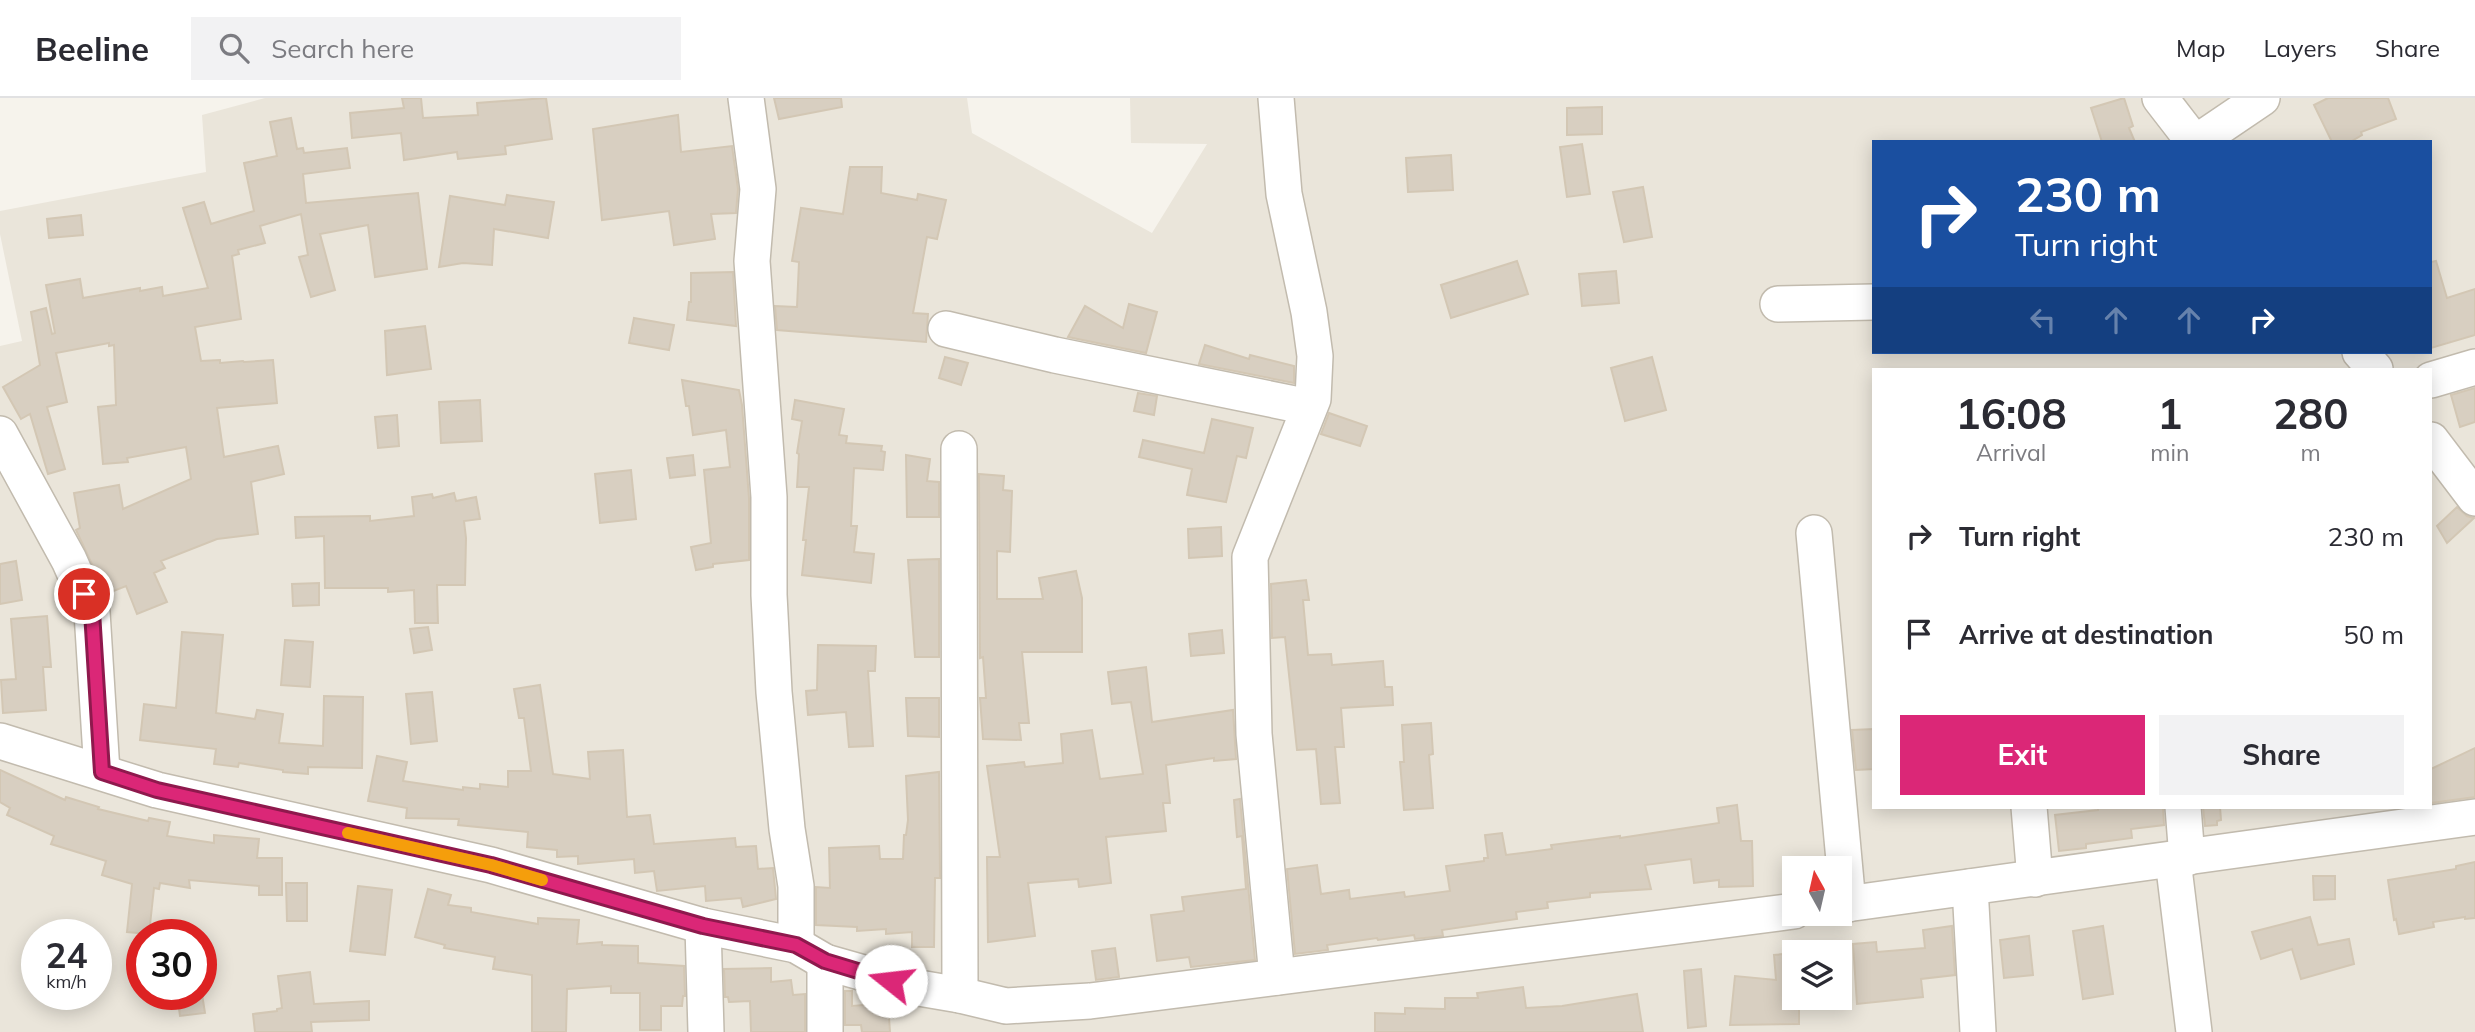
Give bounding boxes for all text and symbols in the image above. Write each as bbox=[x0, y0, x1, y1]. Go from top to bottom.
search box bbox=[191, 17, 681, 80]
text: Beeline bbox=[35, 28, 149, 69]
icon: search bbox=[215, 29, 253, 67]
text: Search here bbox=[271, 32, 414, 65]
text: Map bbox=[2176, 33, 2225, 63]
text: Layers bbox=[2263, 33, 2337, 63]
text: Share bbox=[2375, 33, 2440, 63]
text: 230 m bbox=[2015, 163, 2161, 224]
icon: right bbox=[1900, 168, 1991, 259]
text: Turn right bbox=[2015, 224, 2158, 264]
icon: left bbox=[2024, 301, 2062, 339]
icon: ahead bbox=[2097, 301, 2135, 339]
icon: ahead bbox=[2170, 301, 2208, 339]
icon: right bbox=[2243, 301, 2281, 339]
text: 16:08 bbox=[1956, 387, 2067, 440]
text: 1 bbox=[2157, 387, 2182, 440]
text: 280 bbox=[2273, 387, 2348, 440]
text: Arrival bbox=[1976, 438, 2046, 467]
text: min bbox=[2150, 438, 2189, 467]
text: m bbox=[2301, 438, 2321, 467]
icon: right bbox=[1900, 517, 1938, 555]
text: Turn right bbox=[1959, 520, 2080, 553]
text: 230 m bbox=[2328, 520, 2404, 553]
pin bbox=[54, 564, 114, 624]
icon: arrive bbox=[65, 575, 103, 613]
icon: arrive bbox=[1900, 615, 1938, 653]
text: Arrive at destination bbox=[1959, 618, 2214, 651]
text: 50 m bbox=[2343, 618, 2404, 651]
button: Exit bbox=[1900, 715, 2145, 795]
button: Share bbox=[2159, 715, 2404, 795]
north arrow bbox=[1782, 856, 1852, 926]
map controls bbox=[1782, 856, 1852, 1010]
speed limit sign: 30 bbox=[126, 919, 217, 1010]
text: 24 bbox=[45, 933, 88, 977]
button: layers bbox=[1782, 940, 1852, 1010]
position arrow bbox=[854, 944, 928, 1018]
text: km/h bbox=[46, 970, 87, 993]

